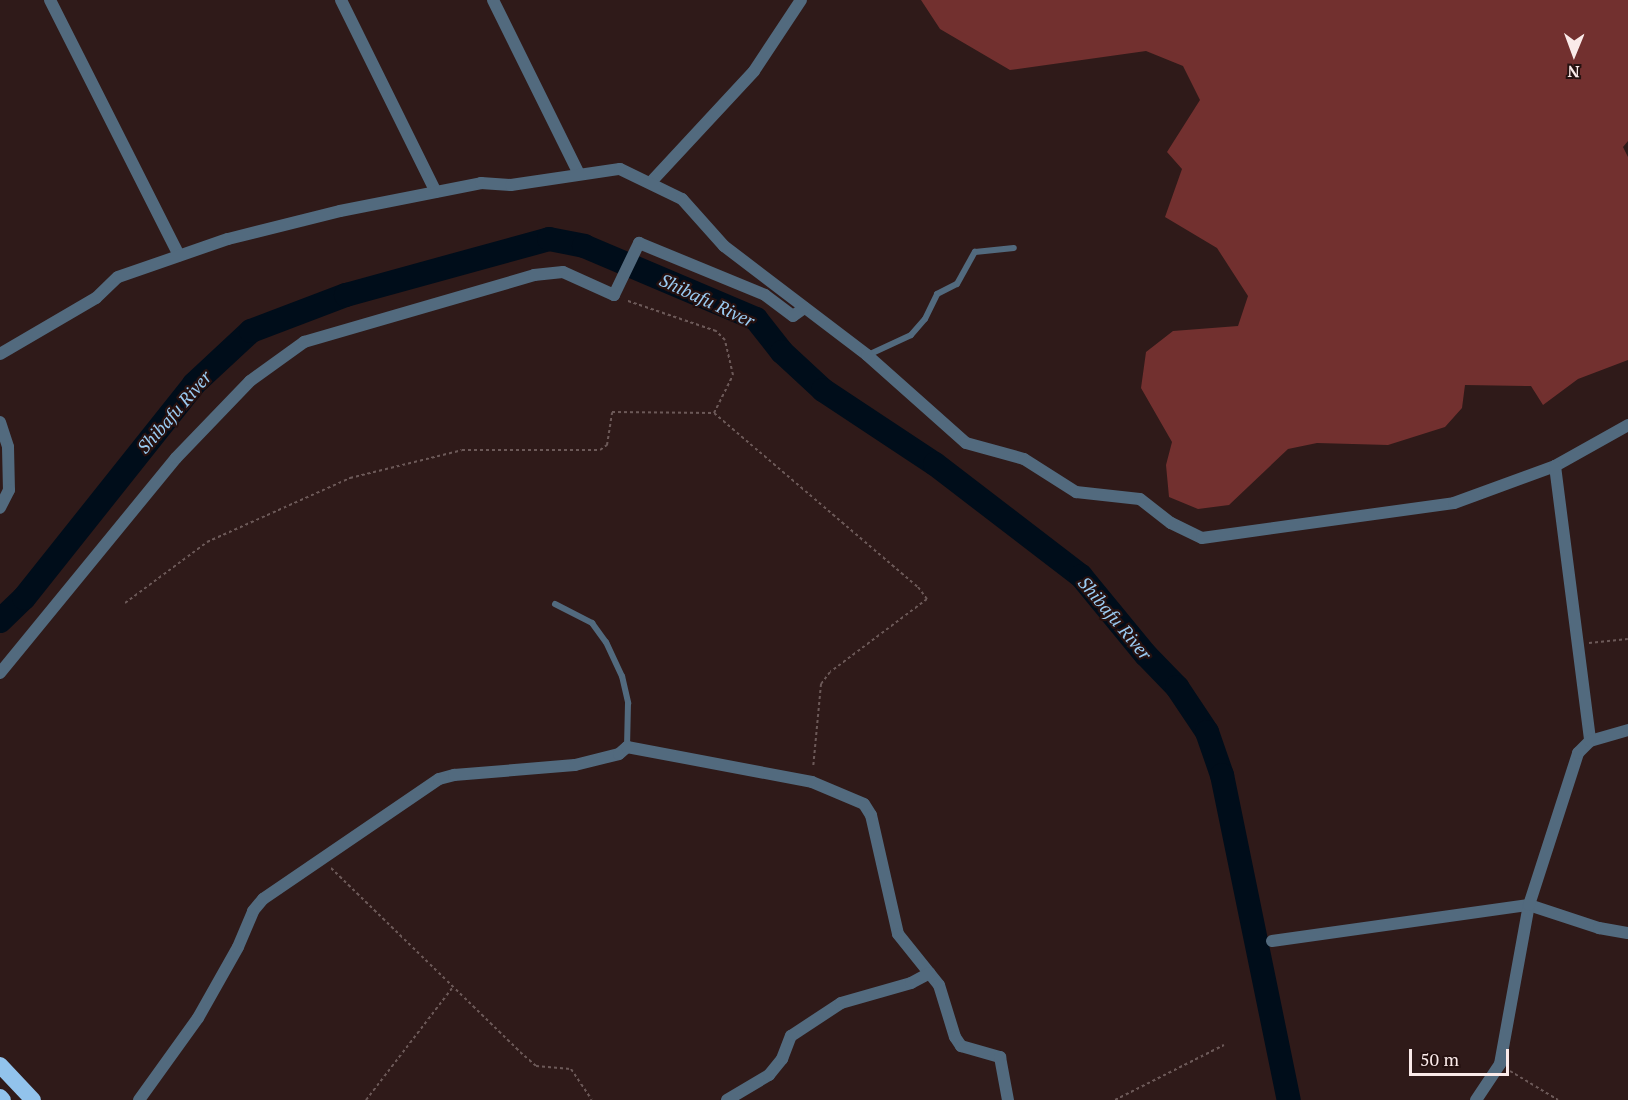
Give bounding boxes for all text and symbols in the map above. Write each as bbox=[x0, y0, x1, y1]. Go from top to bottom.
north arrow bbox=[1544, 24, 1604, 84]
text: N bbox=[1567, 61, 1580, 83]
water label: Shibafu River bbox=[656, 269, 758, 331]
water label: Shibafu River bbox=[132, 366, 216, 458]
water label: Shibafu River bbox=[1074, 572, 1156, 664]
scale bar bbox=[1412, 1037, 1512, 1075]
text: 50 m bbox=[1420, 1047, 1459, 1071]

